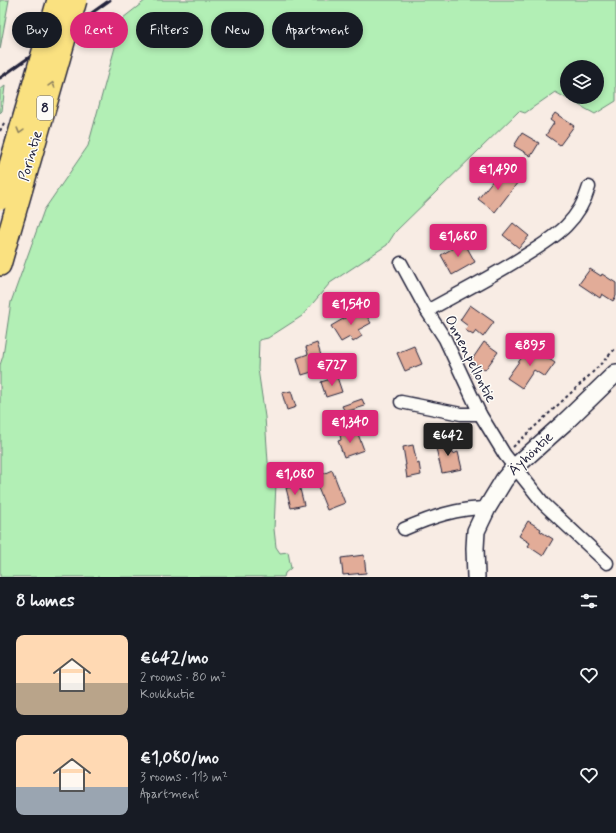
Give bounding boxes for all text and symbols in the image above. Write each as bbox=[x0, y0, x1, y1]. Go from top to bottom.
chip: Buy bbox=[12, 12, 62, 48]
chip: Rent bbox=[70, 12, 128, 48]
chip: Filters bbox=[136, 12, 203, 48]
chip: New bbox=[211, 12, 264, 48]
chip: Apartment bbox=[272, 12, 363, 48]
map controls bbox=[560, 60, 604, 104]
button: layers bbox=[560, 60, 604, 104]
one-way arrow bbox=[47, 81, 56, 88]
road number: 8 bbox=[37, 96, 53, 120]
street label: Porintie bbox=[14, 128, 48, 184]
one-way arrow bbox=[16, 128, 25, 135]
pin: €1,490 bbox=[465, 157, 531, 191]
text: €1,490 bbox=[478, 161, 518, 178]
pin: €1,680 bbox=[425, 224, 491, 258]
text: €1,680 bbox=[439, 228, 477, 245]
pin: €1,540 bbox=[318, 292, 384, 326]
text: €1,540 bbox=[331, 296, 371, 313]
street label: Onnenpellontie bbox=[439, 312, 501, 406]
pin: €895 bbox=[506, 333, 554, 367]
text: €895 bbox=[515, 337, 545, 354]
pin: €727 bbox=[308, 353, 356, 387]
text: €727 bbox=[317, 357, 347, 374]
pin: €1,340 bbox=[317, 410, 383, 444]
text: €1,340 bbox=[331, 414, 369, 431]
pin: €642 bbox=[424, 423, 472, 457]
text: €642 bbox=[433, 427, 463, 444]
street label: Äyhöntie bbox=[504, 427, 558, 481]
pin: €1,080 bbox=[262, 462, 328, 496]
text: €1,080 bbox=[276, 466, 314, 483]
text: 8 homes bbox=[16, 590, 75, 612]
icon: filters bbox=[578, 590, 600, 612]
text: €642/mo bbox=[140, 647, 209, 669]
icon: home bbox=[48, 651, 96, 699]
icon: heart bbox=[578, 664, 600, 686]
text: 2 rooms · 80 m² bbox=[140, 669, 226, 686]
text: Koukkutie bbox=[140, 686, 195, 703]
text: €1,080/mo bbox=[140, 747, 219, 769]
icon: home bbox=[48, 751, 96, 799]
icon: heart bbox=[578, 764, 600, 786]
text: 3 rooms · 113 m² bbox=[140, 769, 228, 786]
text: Apartment bbox=[140, 786, 199, 803]

